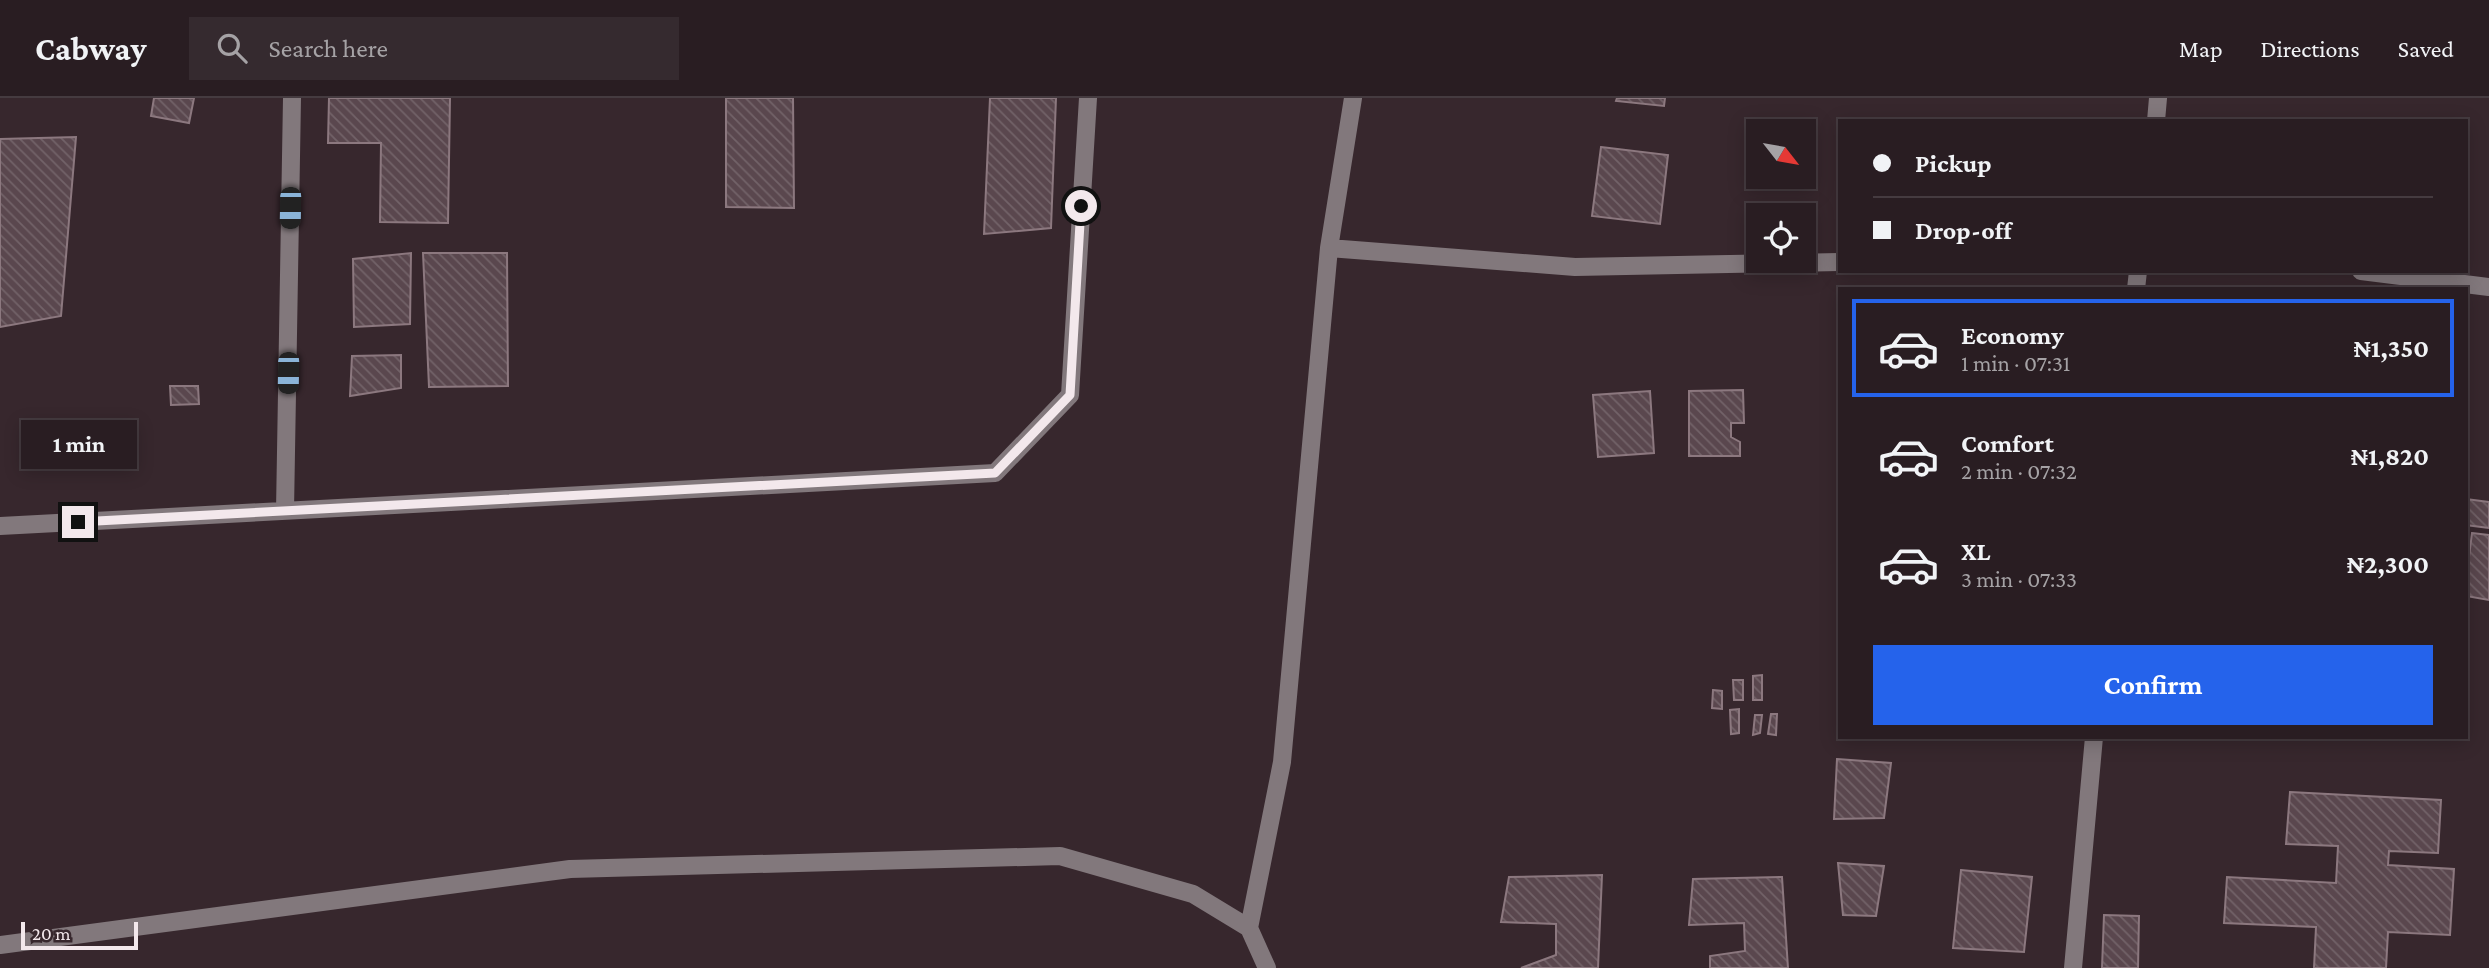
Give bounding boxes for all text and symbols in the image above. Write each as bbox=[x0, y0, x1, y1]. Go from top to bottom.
search box bbox=[189, 17, 679, 80]
icon: search bbox=[213, 29, 251, 67]
text: Cabway bbox=[35, 30, 147, 67]
text: Search here bbox=[269, 34, 388, 63]
text: Map bbox=[2179, 35, 2223, 62]
text: Directions bbox=[2261, 35, 2360, 62]
text: Saved bbox=[2398, 35, 2454, 62]
north arrow bbox=[1746, 119, 1816, 189]
map controls bbox=[1746, 119, 1816, 273]
text: Pickup bbox=[1915, 149, 1992, 178]
car bbox=[280, 187, 301, 229]
route start bbox=[1065, 190, 1097, 222]
button: locate bbox=[1746, 203, 1816, 273]
text: Drop-off bbox=[1915, 216, 2012, 245]
icon: car bbox=[1877, 317, 1940, 380]
text: Economy bbox=[1961, 321, 2064, 350]
text: ₦1,350 bbox=[2353, 334, 2429, 363]
text: 1 min · 07:31 bbox=[1961, 350, 2070, 376]
car bbox=[278, 352, 299, 394]
callout: 1 min bbox=[20, 420, 136, 470]
icon: car bbox=[1877, 425, 1940, 488]
text: Comfort bbox=[1961, 429, 2054, 458]
text: 1 min bbox=[53, 431, 105, 457]
text: ₦1,820 bbox=[2350, 442, 2429, 471]
text: 2 min · 07:32 bbox=[1961, 458, 2077, 484]
route end bbox=[62, 506, 94, 538]
icon: car bbox=[1877, 533, 1940, 596]
text: XL bbox=[1961, 537, 1990, 566]
text: ₦2,300 bbox=[2347, 550, 2429, 579]
text: 3 min · 07:33 bbox=[1961, 566, 2077, 592]
button: Confirm bbox=[1873, 645, 2433, 725]
scale bar bbox=[21, 919, 138, 951]
text: 20 m bbox=[32, 923, 71, 944]

